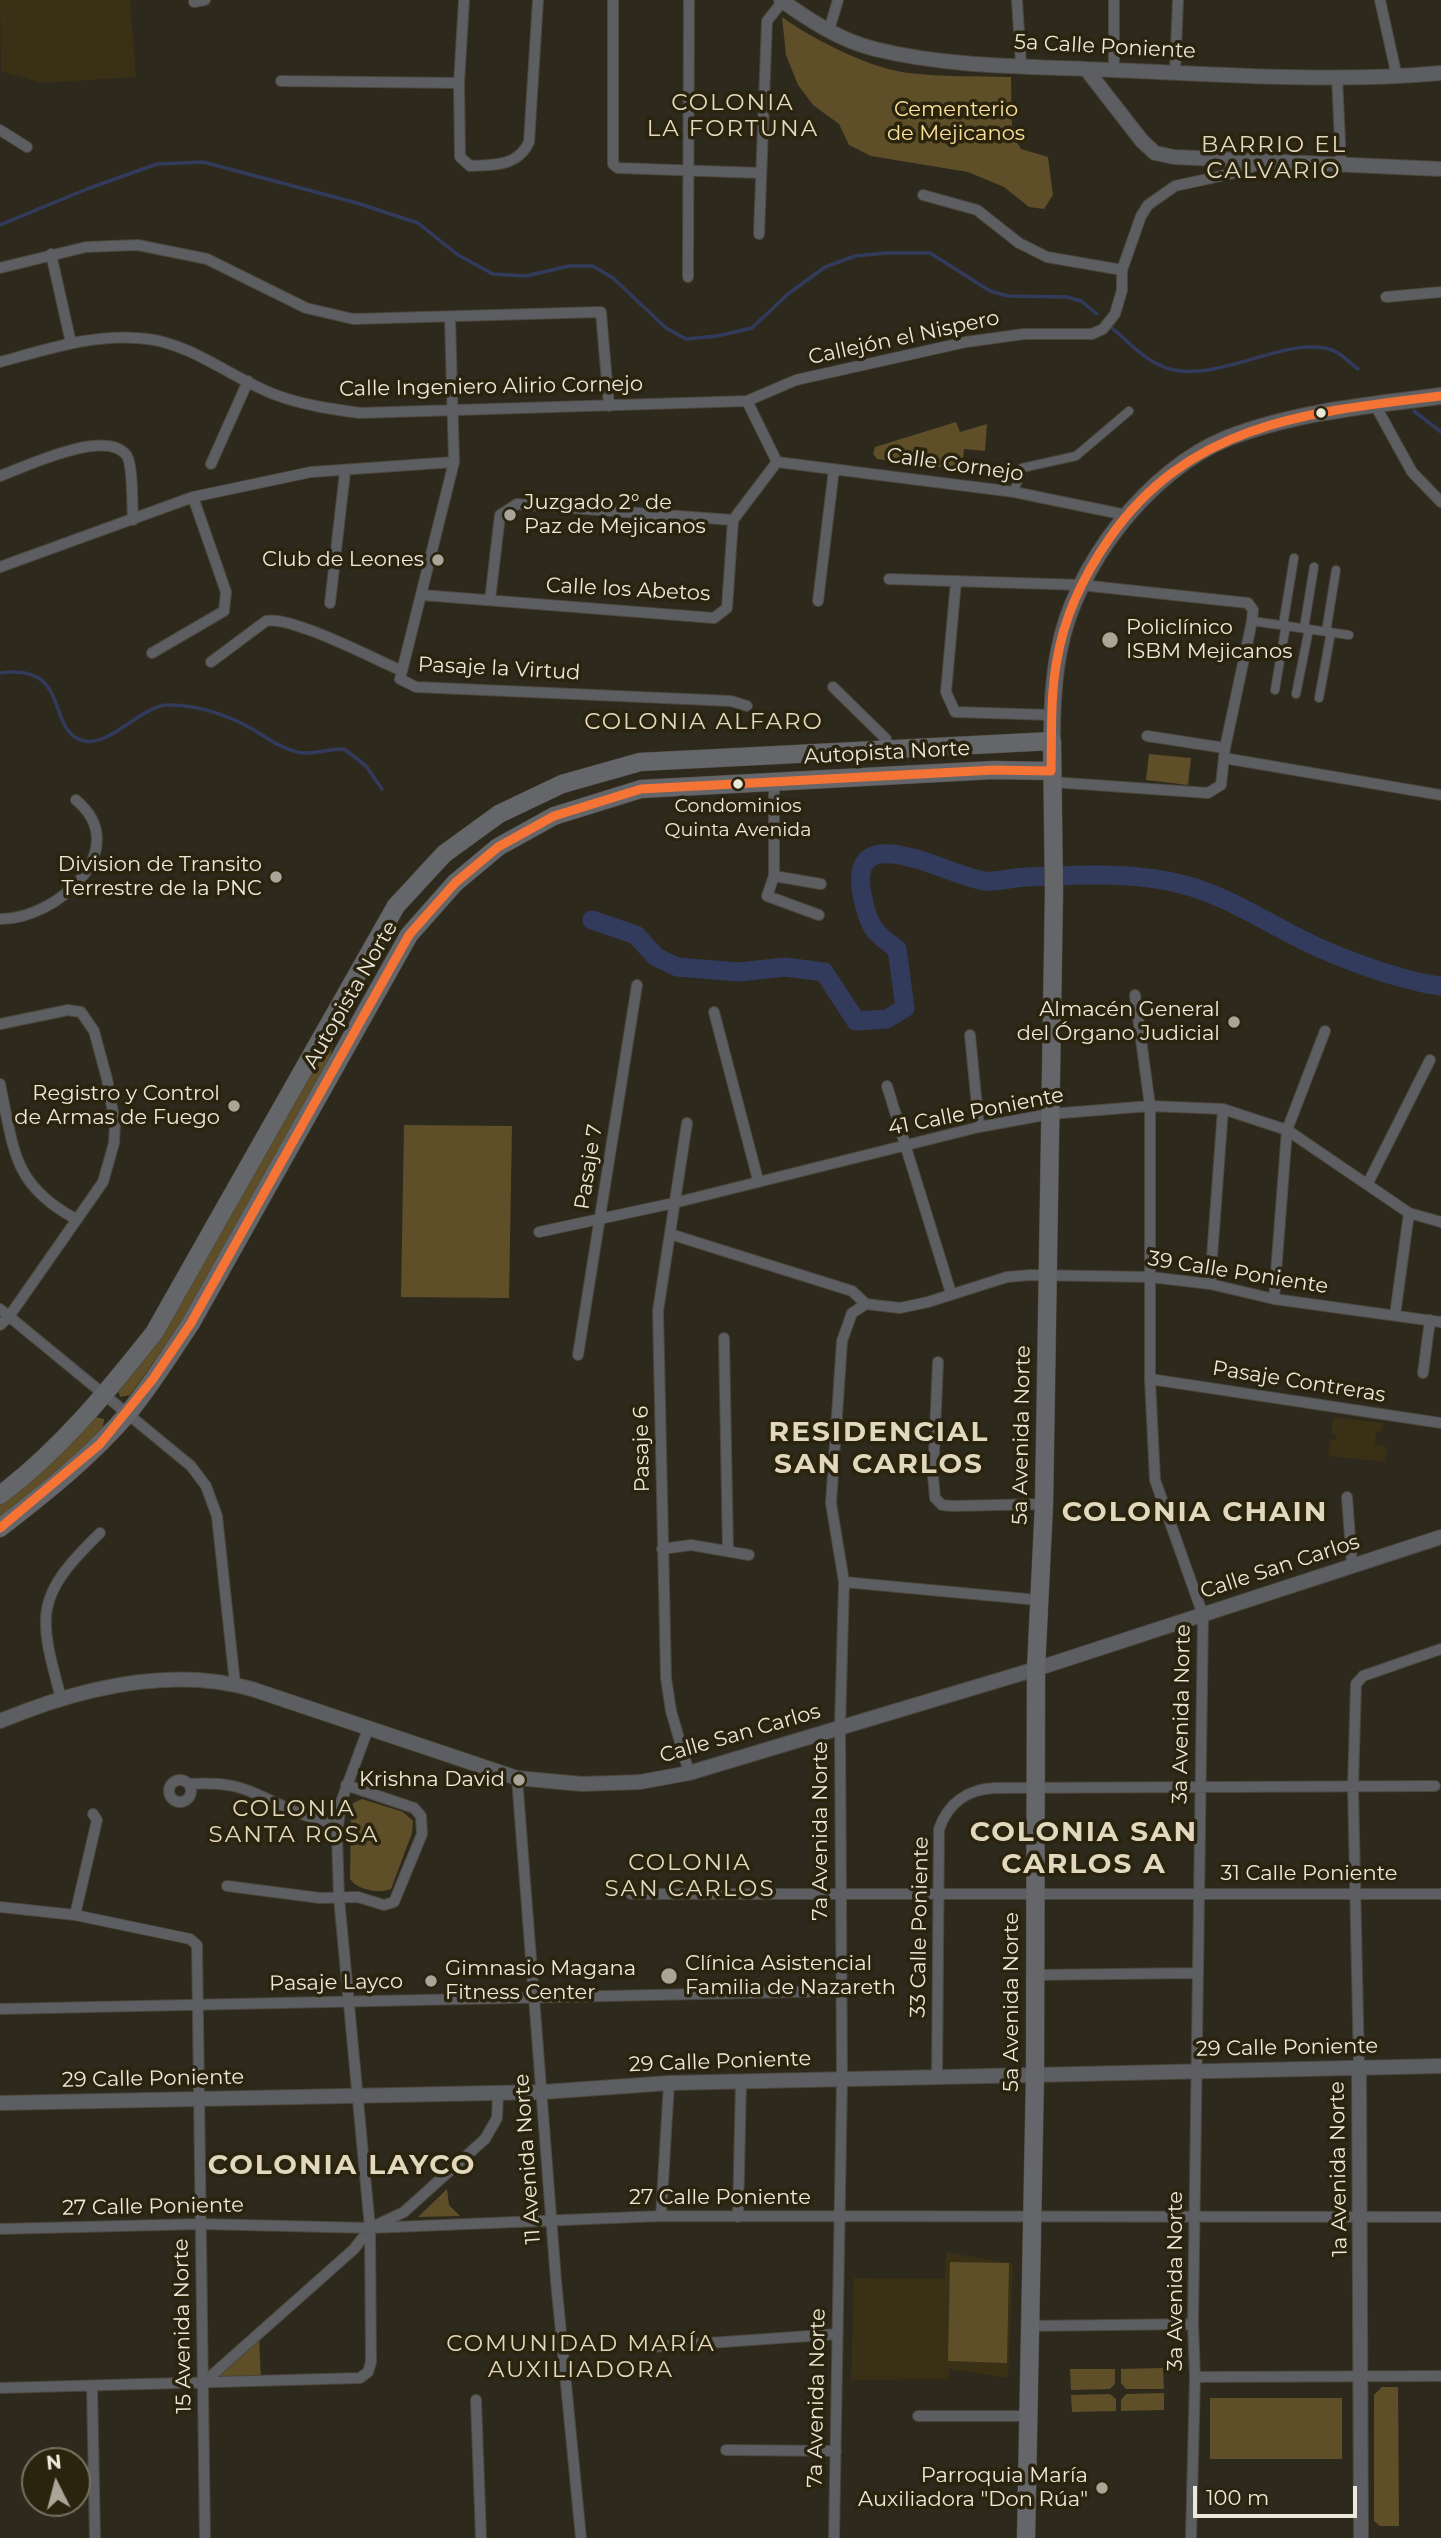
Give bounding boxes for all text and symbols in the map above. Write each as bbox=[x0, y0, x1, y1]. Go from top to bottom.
street label: 5a Calle Poniente bbox=[1014, 30, 1196, 64]
district label: COLONIA LA FORTUNA bbox=[648, 89, 818, 143]
park label: Cementerio de Mejicanos bbox=[887, 97, 1025, 147]
district label: BARRIO EL CALVARIO bbox=[1202, 131, 1346, 185]
street label: Callejón el Nispero bbox=[806, 305, 1002, 371]
street label: Calle Ingeniero Alirio Cornejo bbox=[339, 372, 643, 402]
unlabelled marker bbox=[1314, 406, 1328, 420]
street label: Calle Cornejo bbox=[885, 443, 1025, 487]
place label: Juzgado 2° de Paz de Mejicanos bbox=[524, 490, 706, 540]
marker: Juzgado 2° de Paz de Mejicanos bbox=[502, 507, 518, 523]
place label: Club de Leones bbox=[262, 547, 424, 573]
marker: Club de Leones bbox=[430, 552, 446, 568]
street label: Calle los Abetos bbox=[545, 573, 711, 607]
place label: Policlínico ISBM Mejicanos bbox=[1126, 615, 1292, 665]
marker: Policlínico ISBM Mejicanos bbox=[1100, 630, 1120, 650]
street label: Pasaje la Virtud bbox=[417, 652, 581, 686]
district label: COLONIA ALFARO bbox=[586, 708, 822, 736]
street label: Autopista Norte bbox=[803, 736, 971, 770]
marker: Condominios Quinta Avenida bbox=[731, 777, 745, 791]
place label: Condominios Quinta Avenida bbox=[665, 795, 811, 839]
place label: Division de Transito Terrestre de la PNC bbox=[58, 852, 262, 902]
marker: Division de Transito Terrestre de la PNC bbox=[268, 869, 284, 885]
street label: Autopista Norte bbox=[299, 917, 403, 1073]
place label: Almacén General del Órgano Judicial bbox=[1017, 997, 1220, 1047]
marker: Almacén General del Órgano Judicial bbox=[1226, 1014, 1242, 1030]
place label: Registro y Control de Armas de Fuego bbox=[14, 1081, 220, 1131]
street label: 41 Calle Poniente bbox=[886, 1083, 1066, 1141]
marker: Registro y Control de Armas de Fuego bbox=[226, 1098, 242, 1114]
street label: Pasaje 7 bbox=[570, 1123, 608, 1211]
street label: 39 Calle Poniente bbox=[1146, 1246, 1330, 1300]
street label: 5a Avenida Norte bbox=[1008, 1345, 1036, 1525]
street label: Pasaje Contreras bbox=[1211, 1356, 1387, 1408]
street label: Pasaje 6 bbox=[629, 1406, 655, 1492]
district label: RESIDENCIAL SAN CARLOS bbox=[770, 1416, 988, 1482]
district label: COLONIA CHAIN bbox=[1063, 1496, 1327, 1530]
street label: Calle San Carlos bbox=[1197, 1529, 1363, 1605]
street label: 3a Avenida Norte bbox=[1168, 1624, 1196, 1804]
street label: Calle San Carlos bbox=[657, 1699, 823, 1769]
street label: 7a Avenida Norte bbox=[808, 1741, 834, 1921]
place label: Krishna David bbox=[359, 1767, 505, 1793]
marker: Krishna David bbox=[511, 1772, 527, 1788]
district label: COLONIA SANTA ROSA bbox=[210, 1795, 378, 1849]
district label: COLONIA SAN CARLOS A bbox=[971, 1816, 1197, 1882]
street label: 33 Calle Poniente bbox=[906, 1836, 934, 2018]
district label: COLONIA SAN CARLOS bbox=[606, 1849, 774, 1903]
street label: 31 Calle Poniente bbox=[1220, 1861, 1398, 1887]
street label: 5a Avenida Norte bbox=[999, 1912, 1025, 2092]
place label: Clínica Asistencial Familia de Nazareth bbox=[685, 1951, 896, 2001]
place label: Gimnasio Magana Fitness Center bbox=[445, 1956, 636, 2006]
marker: Clínica Asistencial Familia de Nazareth bbox=[659, 1966, 679, 1986]
street label: Pasaje Layco bbox=[269, 1969, 403, 1997]
marker: Gimnasio Magana Fitness Center bbox=[423, 1973, 439, 1989]
street label: 29 Calle Poniente bbox=[1196, 2034, 1378, 2062]
street label: 29 Calle Poniente bbox=[628, 2046, 812, 2078]
street label: 29 Calle Poniente bbox=[62, 2065, 244, 2093]
street label: 11 Avenida Norte bbox=[509, 2073, 547, 2245]
street label: 1a Avenida Norte bbox=[1325, 2081, 1353, 2257]
district label: COLONIA LAYCO bbox=[209, 2149, 475, 2183]
street label: 27 Calle Poniente bbox=[629, 2185, 811, 2211]
street label: 3a Avenida Norte bbox=[1163, 2191, 1189, 2371]
street label: 27 Calle Poniente bbox=[62, 2193, 244, 2221]
street label: 15 Avenida Norte bbox=[169, 2238, 197, 2414]
street label: 7a Avenida Norte bbox=[803, 2308, 831, 2488]
district label: COMUNIDAD MARÍA AUXILIADORA bbox=[448, 2330, 714, 2384]
north arrow bbox=[21, 2447, 91, 2517]
text: N bbox=[45, 2450, 63, 2475]
place label: Parroquia María Auxiliadora "Don Rúa" bbox=[858, 2463, 1088, 2513]
scale bar bbox=[1196, 2472, 1360, 2516]
marker: Parroquia María Auxiliadora "Don Rúa" bbox=[1094, 2480, 1110, 2496]
text: 100 m bbox=[1206, 2485, 1269, 2510]

